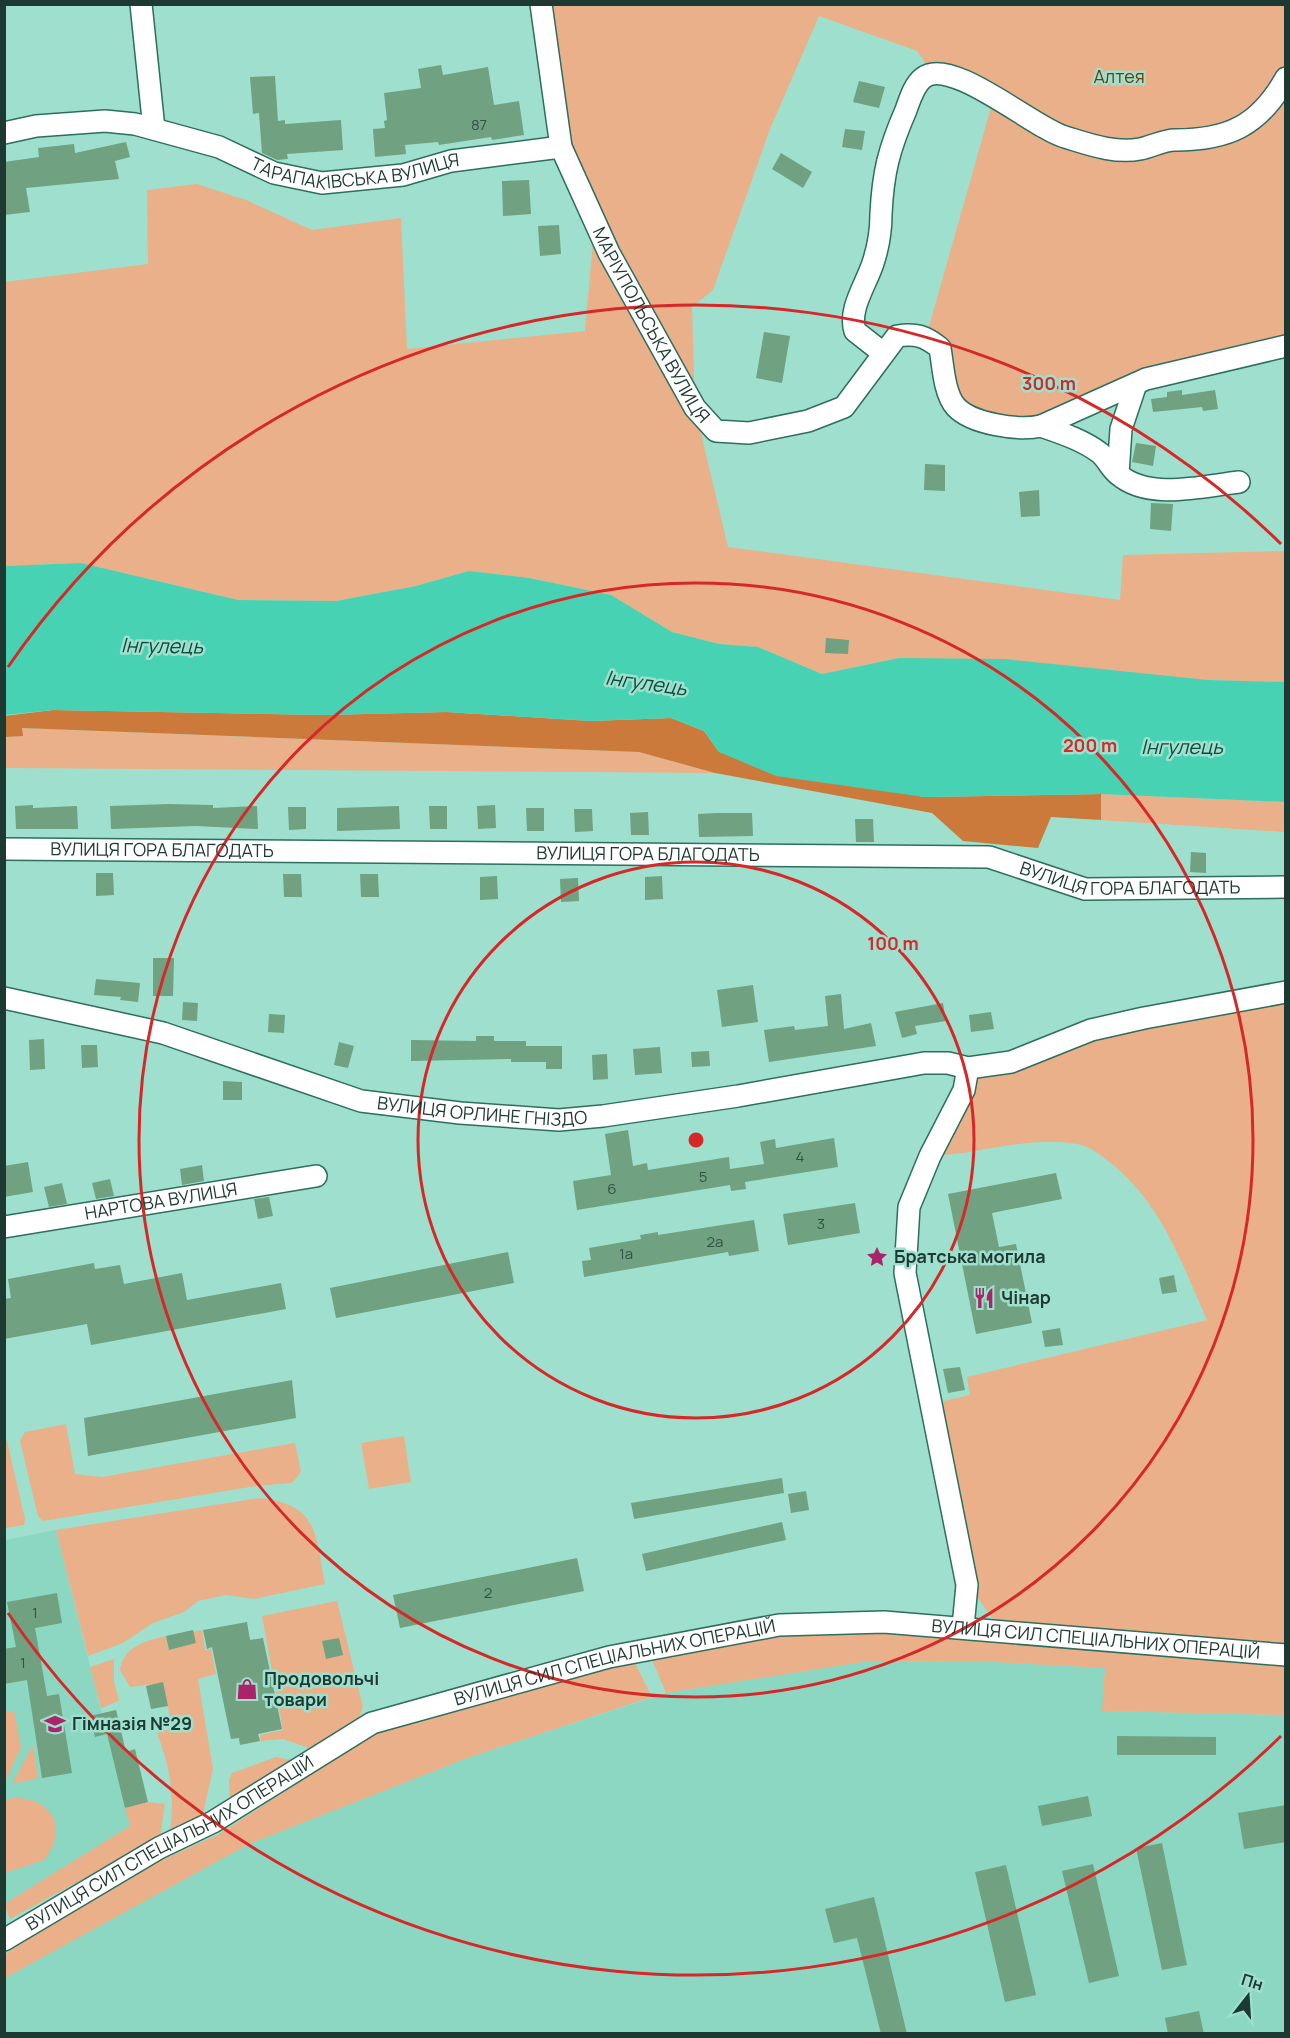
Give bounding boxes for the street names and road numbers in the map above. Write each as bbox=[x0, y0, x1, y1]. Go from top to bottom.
street label: ТАРАПАКІВСЬКА ВУЛИЦЯ bbox=[247, 147, 460, 195]
street label: МАРІУПОЛЬСЬКА ВУЛИЦЯ bbox=[588, 223, 716, 428]
street label: ВУЛИЦЯ ГОРА БЛАГОДАТЬ bbox=[50, 836, 274, 862]
street label: ВУЛИЦЯ ГОРА БЛАГОДАТЬ bbox=[536, 840, 760, 866]
street label: ВУЛИЦЯ ГОРА БЛАГОДАТЬ bbox=[1017, 855, 1241, 900]
street label: ВУЛИЦЯ ОРЛИНЕ ГНІЗДО bbox=[376, 1090, 588, 1131]
street label: НАРТОВА ВУЛИЦЯ bbox=[83, 1176, 239, 1225]
street label: ВУЛИЦЯ СИЛ СПЕЦІАЛЬНИХ ОПЕРАЦІЙ bbox=[451, 1613, 777, 1711]
street label: ВУЛИЦЯ СИЛ СПЕЦІАЛЬНИХ ОПЕРАЦІЙ bbox=[931, 1613, 1261, 1664]
street label: ВУЛИЦЯ СИЛ СПЕЦІАЛЬНИХ ОПЕРАЦІЙ bbox=[21, 1749, 318, 1936]

